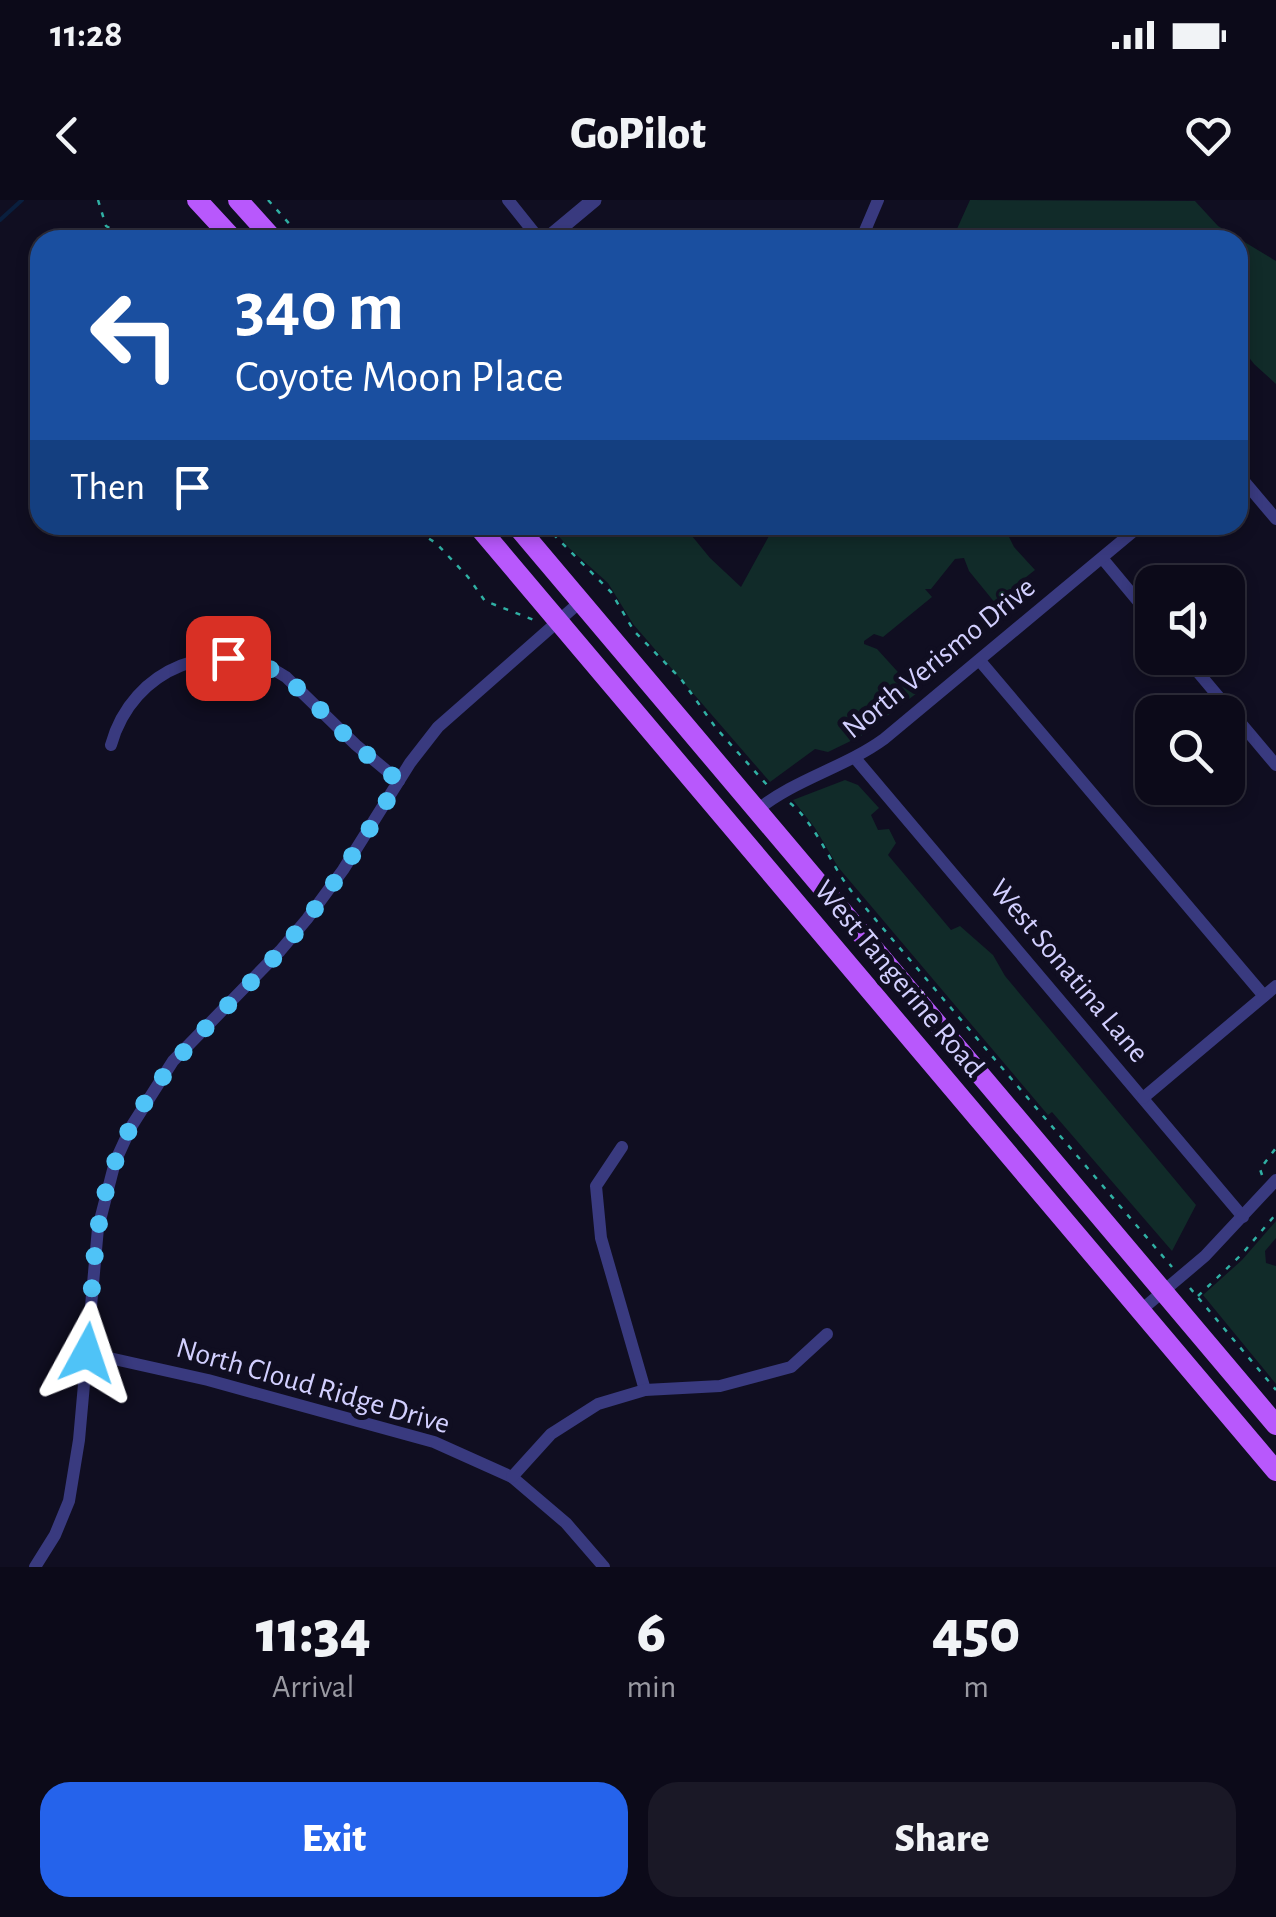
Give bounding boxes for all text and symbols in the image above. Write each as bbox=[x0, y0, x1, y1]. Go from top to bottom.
text: 11:28 bbox=[50, 16, 123, 54]
icon: back bbox=[40, 108, 95, 163]
icon: heart bbox=[1181, 108, 1236, 163]
text: GoPilot bbox=[570, 112, 706, 157]
icon: left bbox=[70, 270, 200, 400]
text: 340 m bbox=[235, 273, 404, 343]
text: Coyote Moon Place bbox=[235, 355, 564, 400]
icon: arrive bbox=[165, 460, 220, 515]
text: Then bbox=[70, 469, 145, 507]
map controls bbox=[1135, 565, 1245, 805]
button: sound bbox=[1135, 565, 1245, 675]
street label: North Verismo Drive bbox=[837, 572, 1041, 744]
pin bbox=[186, 616, 271, 701]
icon: arrive bbox=[201, 631, 256, 686]
button: search bbox=[1135, 695, 1245, 805]
street label: West Sonatina Lane bbox=[984, 874, 1154, 1068]
street label: West Tangerine Road bbox=[808, 875, 990, 1083]
position arrow bbox=[35, 1301, 139, 1405]
street label: North Cloud Ridge Drive bbox=[173, 1333, 453, 1439]
text: 11:34 bbox=[256, 1603, 371, 1663]
text: 6 bbox=[637, 1603, 666, 1663]
text: 450 bbox=[932, 1603, 1020, 1663]
text: Arrival bbox=[272, 1671, 354, 1703]
text: min bbox=[627, 1671, 676, 1703]
text: m bbox=[963, 1671, 989, 1703]
button: Exit bbox=[40, 1782, 628, 1897]
button: Share bbox=[648, 1782, 1236, 1897]

